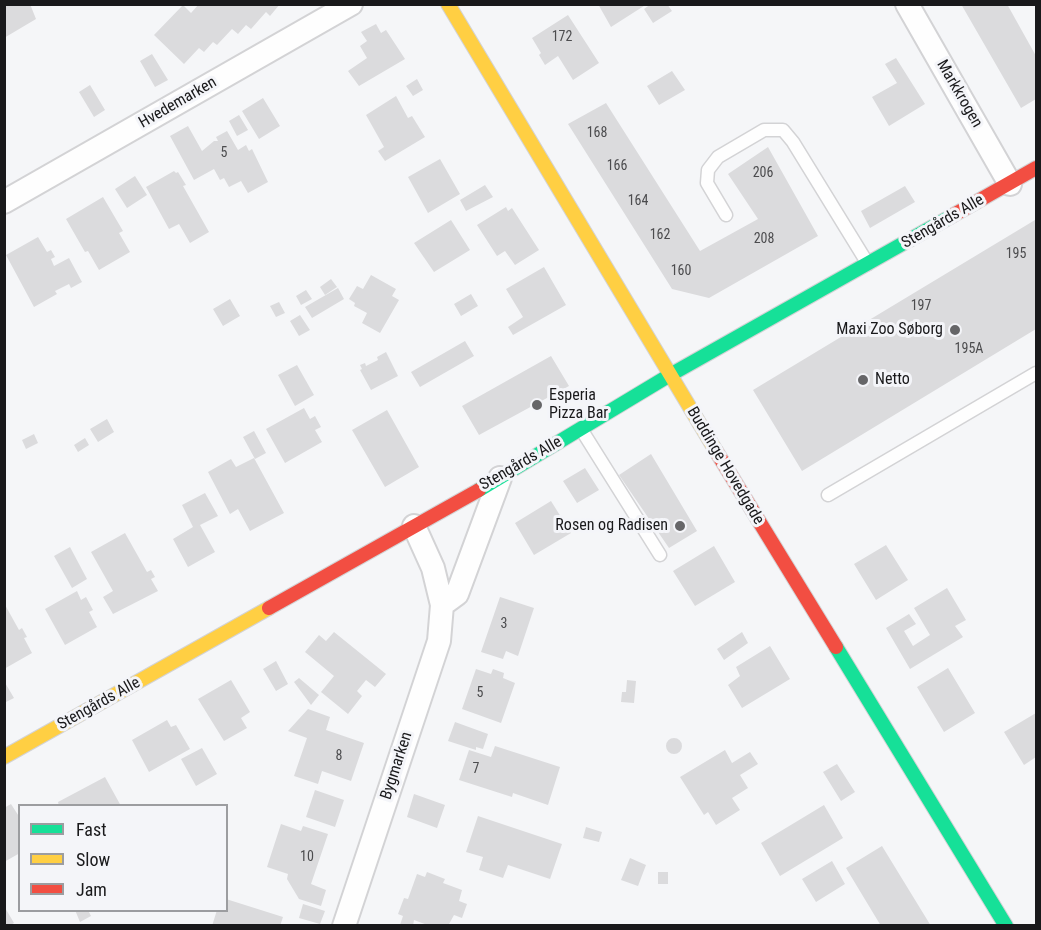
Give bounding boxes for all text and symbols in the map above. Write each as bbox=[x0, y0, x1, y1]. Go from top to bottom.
house number: 172 bbox=[552, 29, 572, 45]
street label: Markkrogen bbox=[932, 57, 986, 131]
street label: Hvedemarken bbox=[136, 73, 220, 133]
house number: 168 bbox=[587, 125, 607, 141]
house number: 5 bbox=[221, 145, 227, 161]
house number: 166 bbox=[607, 158, 627, 174]
house number: 206 bbox=[753, 165, 773, 181]
street label: Stengårds Alle bbox=[899, 191, 987, 253]
house number: 164 bbox=[628, 193, 648, 209]
house number: 162 bbox=[650, 227, 670, 243]
house number: 208 bbox=[754, 231, 774, 247]
house number: 195 bbox=[1006, 246, 1026, 262]
house number: 160 bbox=[671, 263, 691, 279]
house number: 197 bbox=[911, 298, 931, 314]
place label: Maxi Zoo Søborg bbox=[836, 320, 943, 340]
marker: Maxi Zoo Søborg bbox=[948, 323, 962, 337]
house number: 195A bbox=[955, 341, 983, 357]
place label: Netto bbox=[875, 370, 910, 390]
marker: Netto bbox=[856, 373, 870, 387]
place label: Esperia Pizza Bar bbox=[549, 386, 608, 424]
marker: Esperia Pizza Bar bbox=[530, 398, 544, 412]
street label: Buddinge Hovedgade bbox=[682, 404, 768, 528]
street label: Stengårds Alle bbox=[477, 433, 565, 495]
place label: Rosen og Radisen bbox=[555, 516, 668, 536]
marker: Rosen og Radisen bbox=[673, 519, 687, 533]
house number: 3 bbox=[501, 616, 507, 632]
street label: Stengårds Alle bbox=[54, 673, 144, 735]
house number: 5 bbox=[477, 685, 483, 701]
street label: Bygmarken bbox=[377, 730, 417, 802]
house number: 8 bbox=[336, 748, 342, 764]
house number: 7 bbox=[473, 761, 479, 777]
legend bbox=[18, 804, 228, 912]
text: Fast bbox=[76, 819, 107, 840]
text: Slow bbox=[76, 849, 110, 870]
house number: 10 bbox=[300, 849, 314, 865]
text: Jam bbox=[76, 879, 107, 900]

